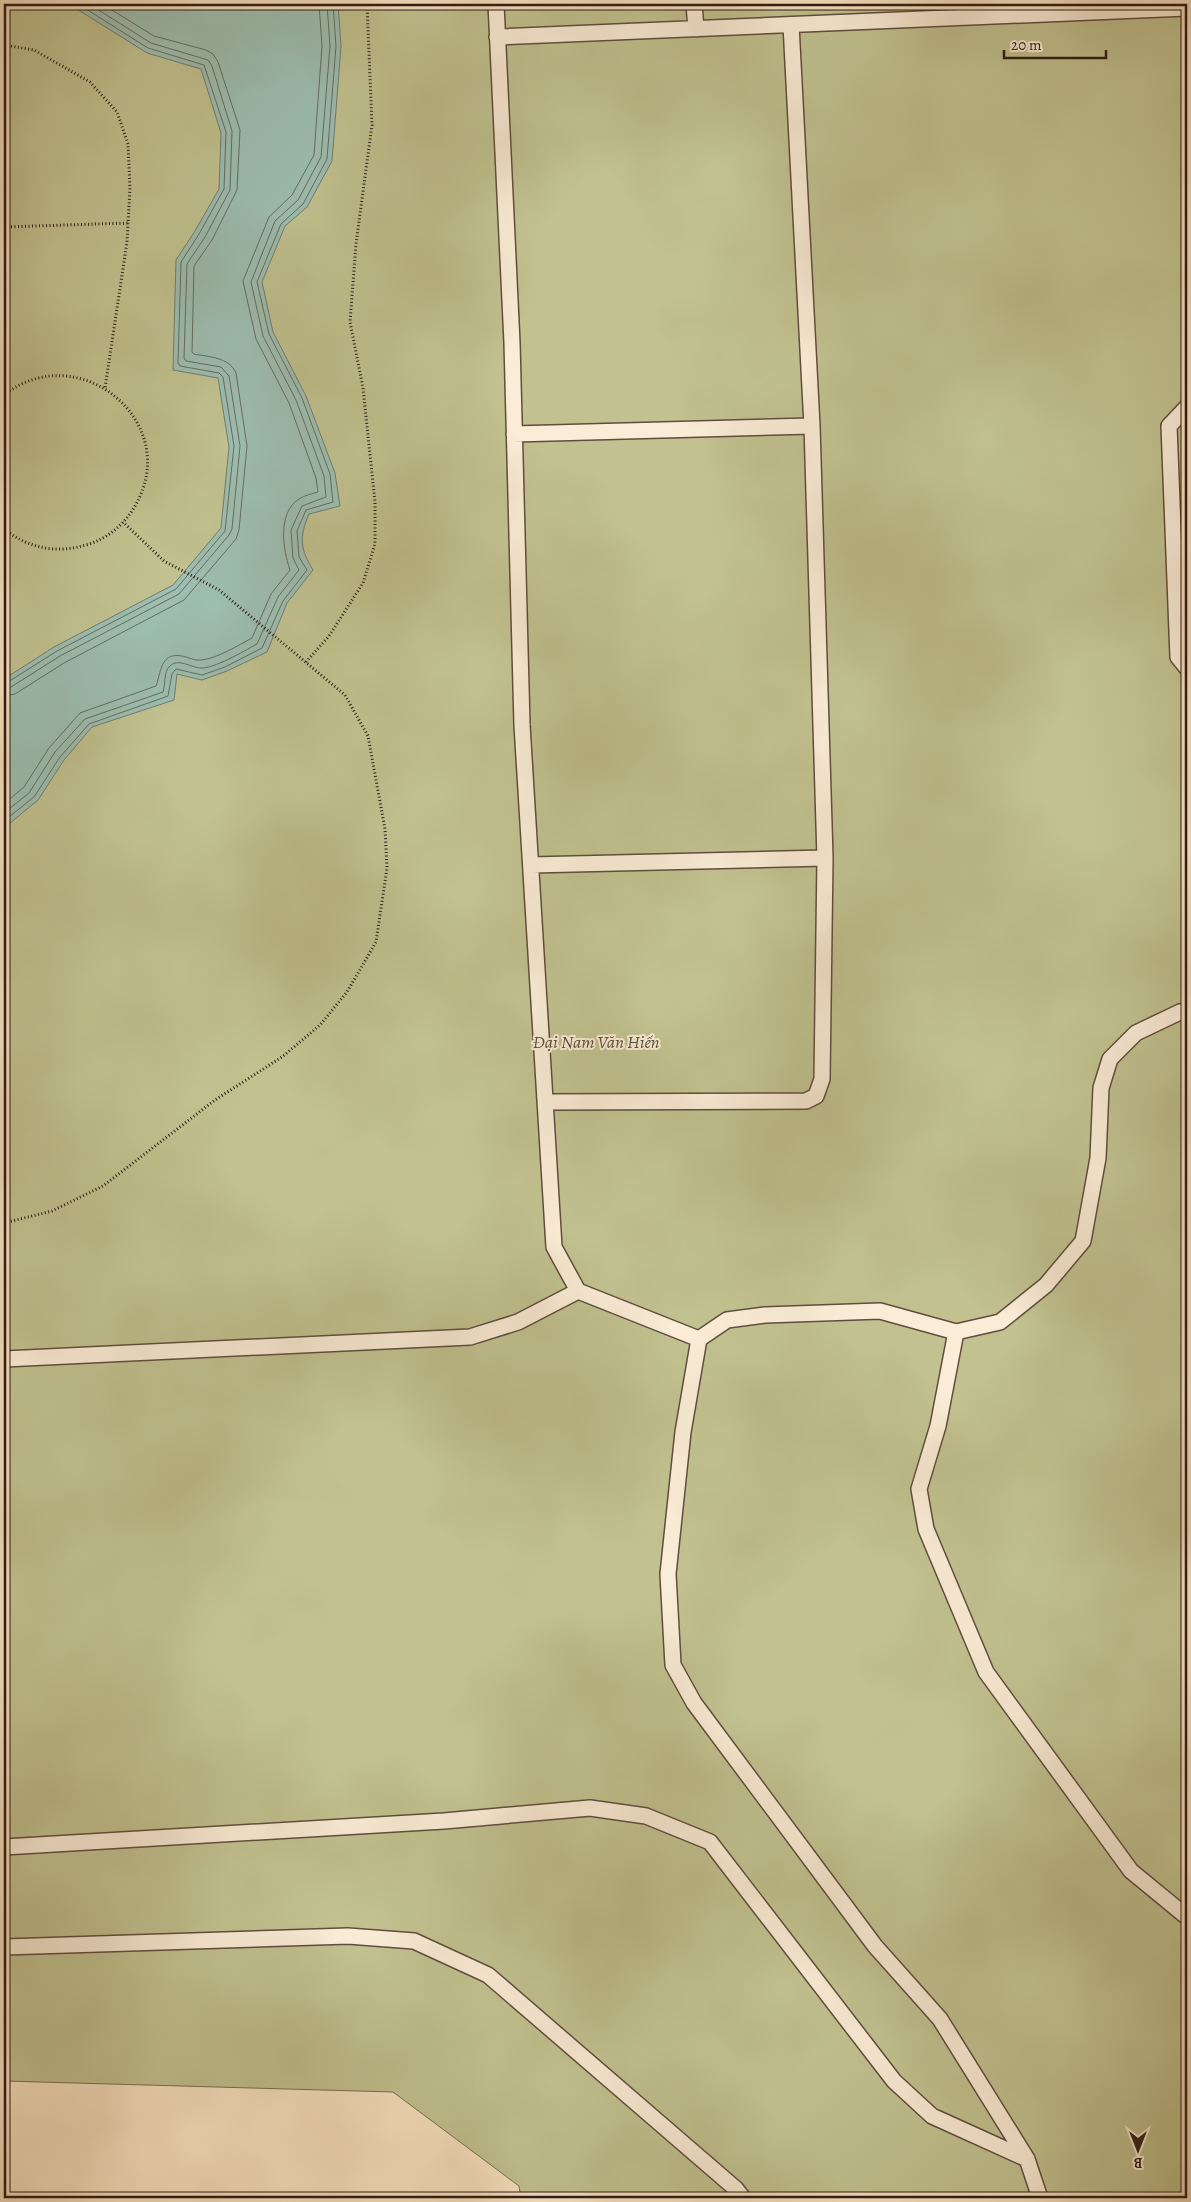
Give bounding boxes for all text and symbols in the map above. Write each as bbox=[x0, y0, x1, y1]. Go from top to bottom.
scale bar bbox=[1004, 28, 1106, 60]
text: 20 m bbox=[1011, 35, 1042, 55]
park label: Đại Nam Văn Hiến bbox=[532, 1030, 660, 1054]
north arrow bbox=[1114, 2124, 1164, 2174]
text: B bbox=[1133, 2153, 1142, 2172]

